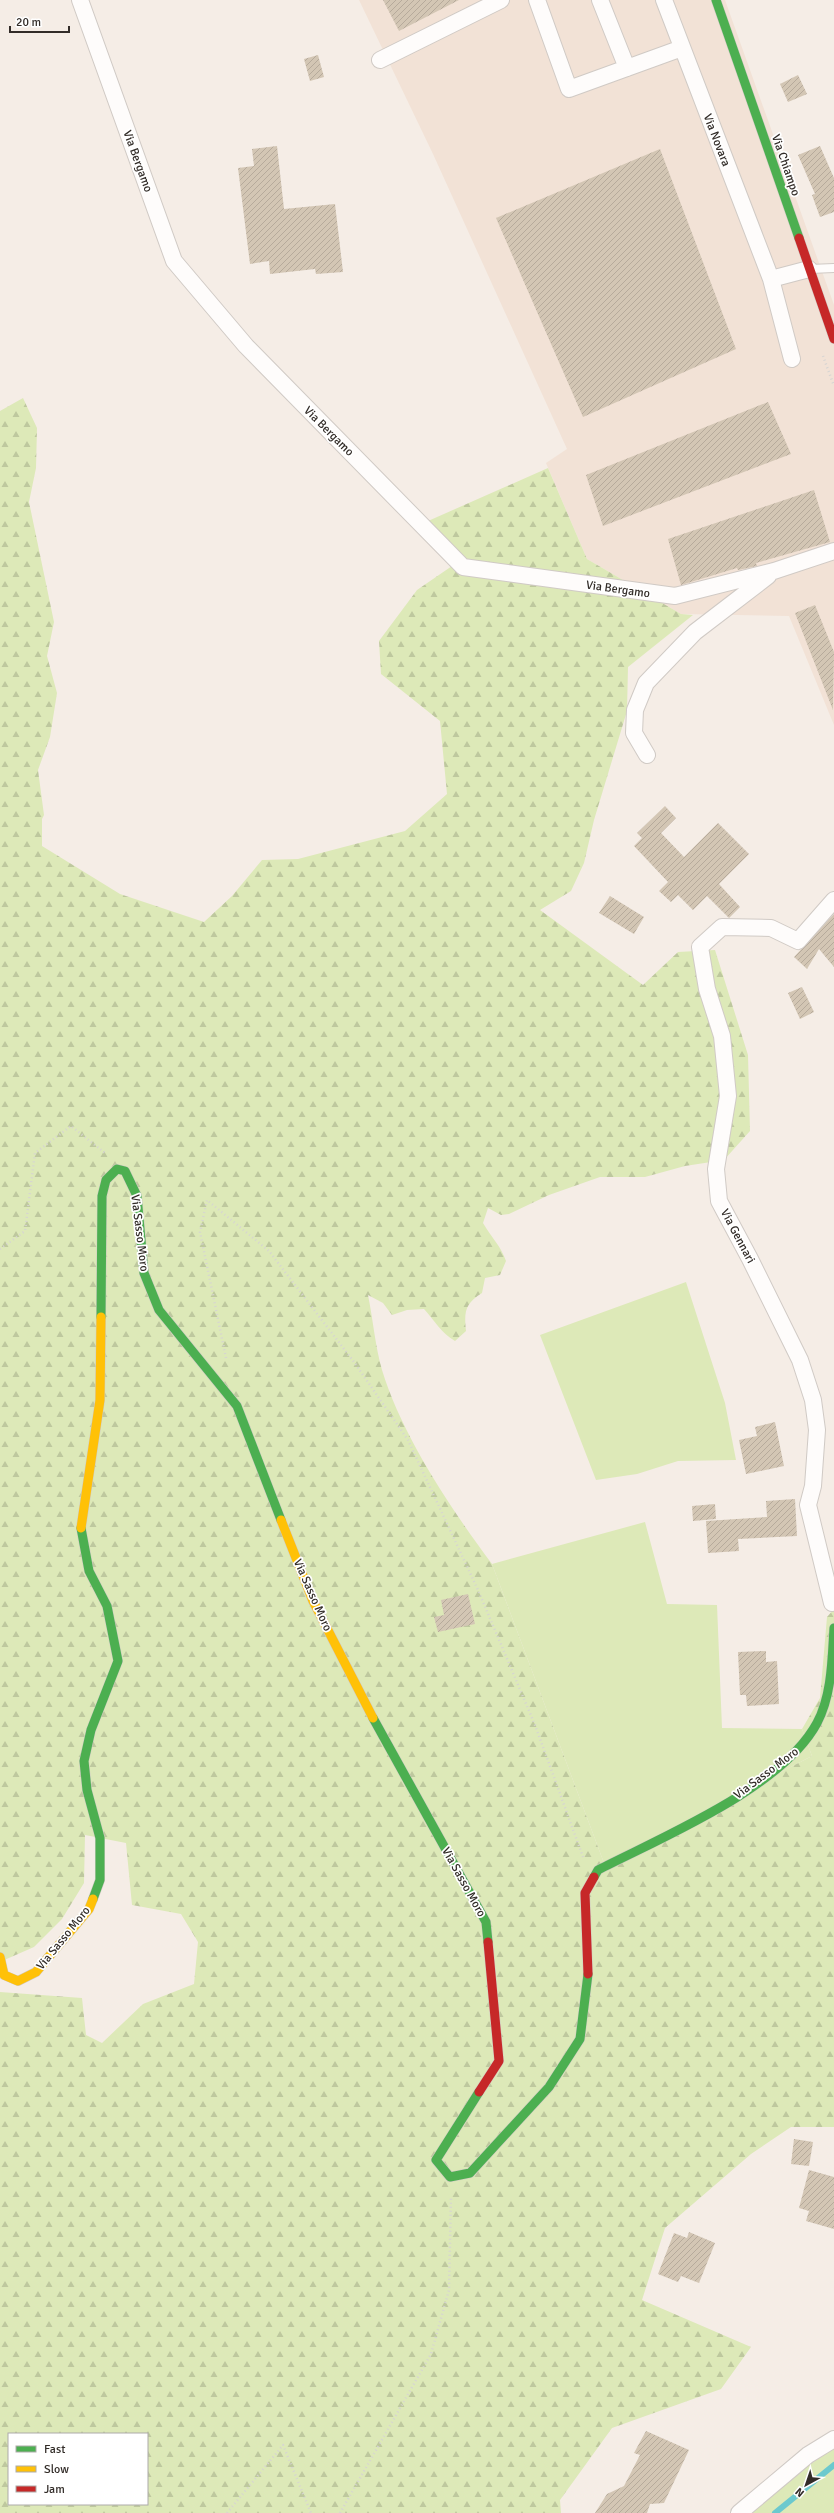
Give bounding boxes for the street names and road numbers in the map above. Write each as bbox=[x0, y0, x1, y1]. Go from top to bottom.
street label: Via Novara bbox=[700, 112, 733, 169]
street label: Via Bergamo bbox=[119, 128, 156, 194]
street label: Via Chiampo bbox=[768, 132, 803, 198]
street label: Via Bergamo bbox=[300, 403, 357, 460]
street label: Via Bergamo bbox=[585, 578, 651, 601]
street label: Via Sasso Moro bbox=[127, 1194, 152, 1272]
street label: Via Gennari bbox=[717, 1206, 758, 1266]
street label: Via Sasso Moro bbox=[290, 1557, 335, 1634]
street label: Via Sasso Moro bbox=[731, 1744, 802, 1803]
street label: Via Sasso Moro bbox=[438, 1845, 489, 1920]
street label: Via Sasso Moro bbox=[33, 1904, 94, 1973]

